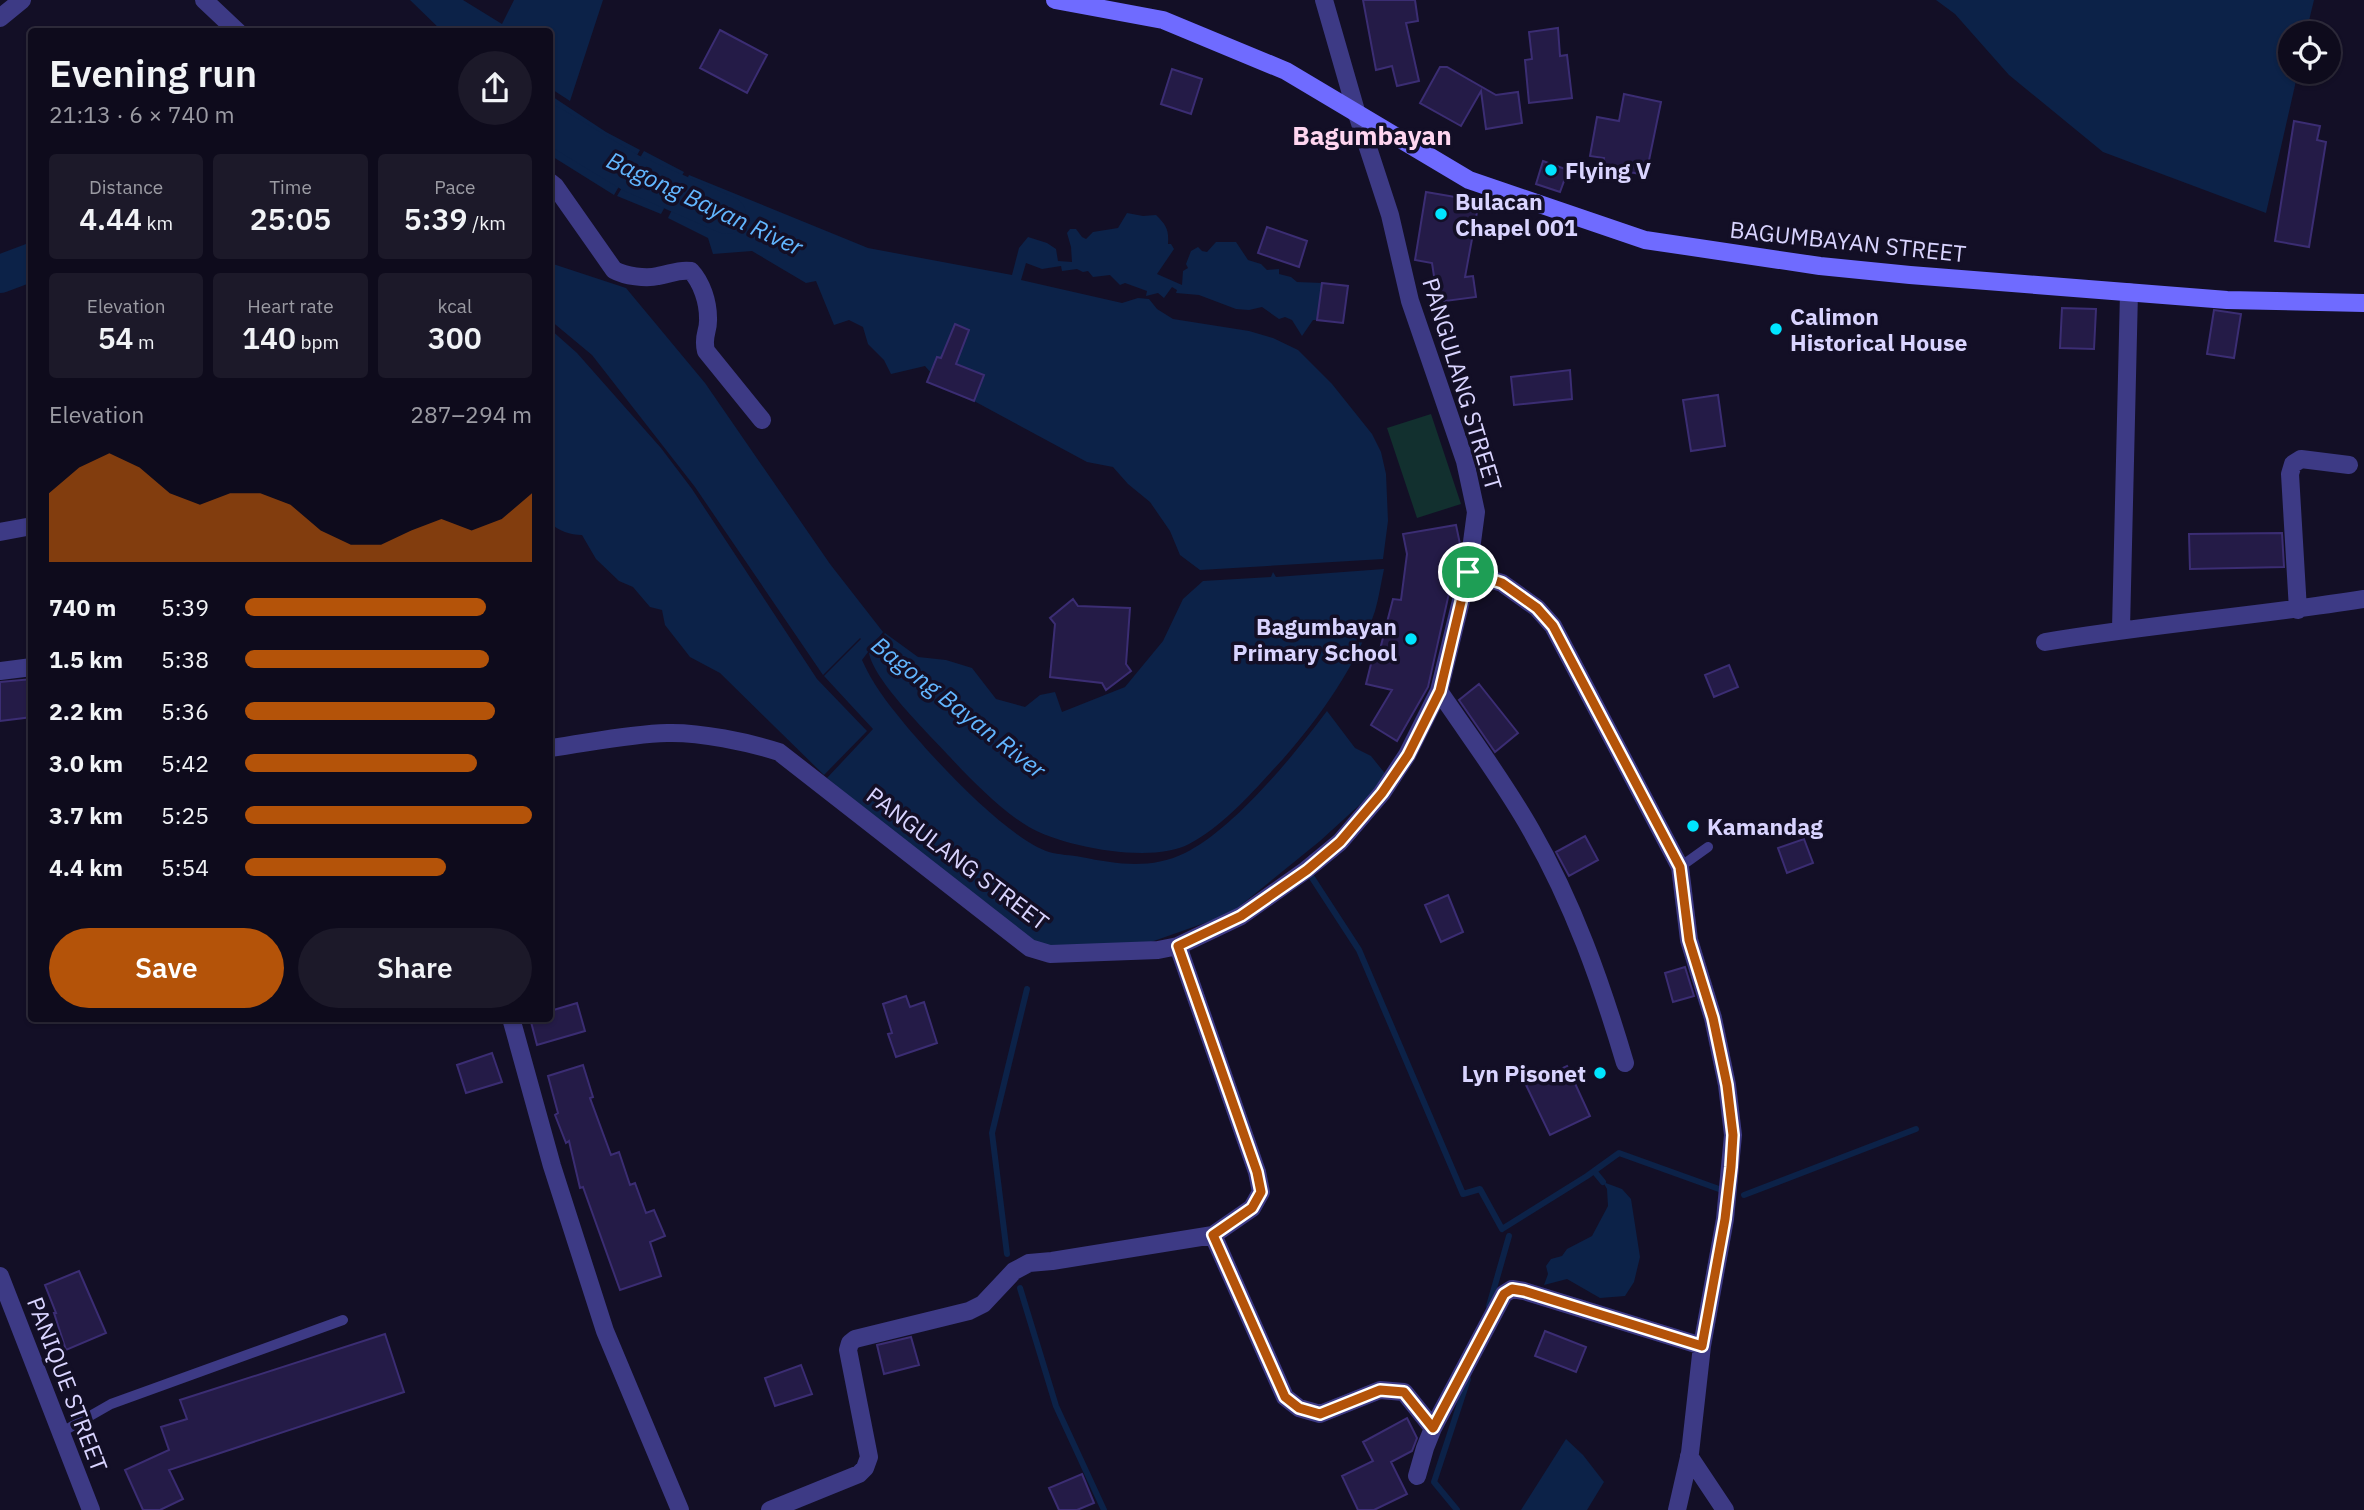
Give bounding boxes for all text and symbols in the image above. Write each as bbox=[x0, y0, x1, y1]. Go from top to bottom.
map controls bbox=[2278, 21, 2341, 84]
button: locate bbox=[2278, 21, 2341, 84]
text: Evening run bbox=[49, 48, 257, 97]
button: share bbox=[458, 51, 532, 125]
text: 21:13 · 6 × 740 m bbox=[49, 99, 235, 129]
district label: Bagumbayan bbox=[1292, 118, 1452, 152]
water label: Bagong Bayan River bbox=[602, 144, 809, 263]
place label: Flying V bbox=[1565, 155, 1651, 185]
marker: Flying V bbox=[1543, 162, 1559, 178]
text: Distance bbox=[89, 175, 163, 199]
text: Time bbox=[269, 175, 312, 199]
text: Pace bbox=[434, 175, 476, 199]
place label: Bulacan Chapel 001 bbox=[1455, 186, 1578, 242]
text: 4.44 bbox=[79, 199, 142, 238]
text: 25:05 bbox=[250, 199, 331, 238]
text: 5:39 bbox=[404, 199, 467, 238]
marker: Bulacan Chapel 001 bbox=[1433, 206, 1449, 222]
text: km bbox=[142, 211, 173, 235]
text: /km bbox=[467, 211, 506, 235]
street label: BAGUMBAYAN STREET bbox=[1728, 214, 1968, 268]
street label: PANGULANG STREET bbox=[1416, 274, 1510, 494]
text: Elevation bbox=[87, 294, 166, 318]
text: Heart rate bbox=[247, 294, 334, 318]
text: kcal bbox=[438, 294, 472, 318]
place label: Calimon Historical House bbox=[1790, 301, 1967, 357]
text: 54 bbox=[98, 318, 134, 357]
text: 140 bbox=[242, 318, 296, 357]
text: 300 bbox=[428, 318, 482, 357]
marker: Calimon Historical House bbox=[1768, 321, 1784, 337]
text: m bbox=[134, 330, 155, 354]
text: bpm bbox=[296, 330, 339, 354]
text: Elevation bbox=[49, 399, 144, 429]
text: 287–294 m bbox=[410, 399, 532, 429]
pin bbox=[1438, 542, 1498, 602]
icon: arrive bbox=[1449, 553, 1487, 591]
text: 740 m bbox=[49, 592, 116, 622]
text: 5:39 bbox=[161, 592, 209, 622]
place label: Bagumbayan Primary School bbox=[1233, 611, 1397, 667]
water label: Bagong Bayan River bbox=[865, 629, 1054, 786]
marker: Bagumbayan Primary School bbox=[1403, 631, 1419, 647]
text: 1.5 km bbox=[49, 644, 123, 674]
text: 5:38 bbox=[161, 644, 209, 674]
text: 2.2 km bbox=[49, 696, 123, 726]
text: 5:36 bbox=[161, 696, 209, 726]
text: 3.0 km bbox=[49, 748, 123, 778]
text: 5:42 bbox=[161, 748, 209, 778]
street label: PANGULANG STREET bbox=[861, 780, 1055, 936]
text: 3.7 km bbox=[49, 800, 123, 830]
text: 5:25 bbox=[161, 800, 209, 830]
place label: Kamandag bbox=[1707, 811, 1823, 841]
marker: Kamandag bbox=[1685, 818, 1701, 834]
text: 4.4 km bbox=[49, 852, 123, 882]
text: 5:54 bbox=[161, 852, 209, 882]
button: Save bbox=[49, 928, 284, 1008]
button: Share bbox=[298, 928, 532, 1008]
place label: Lyn Pisonet bbox=[1462, 1058, 1586, 1088]
marker: Lyn Pisonet bbox=[1592, 1065, 1608, 1081]
street label: PANIQUE STREET bbox=[21, 1292, 115, 1476]

